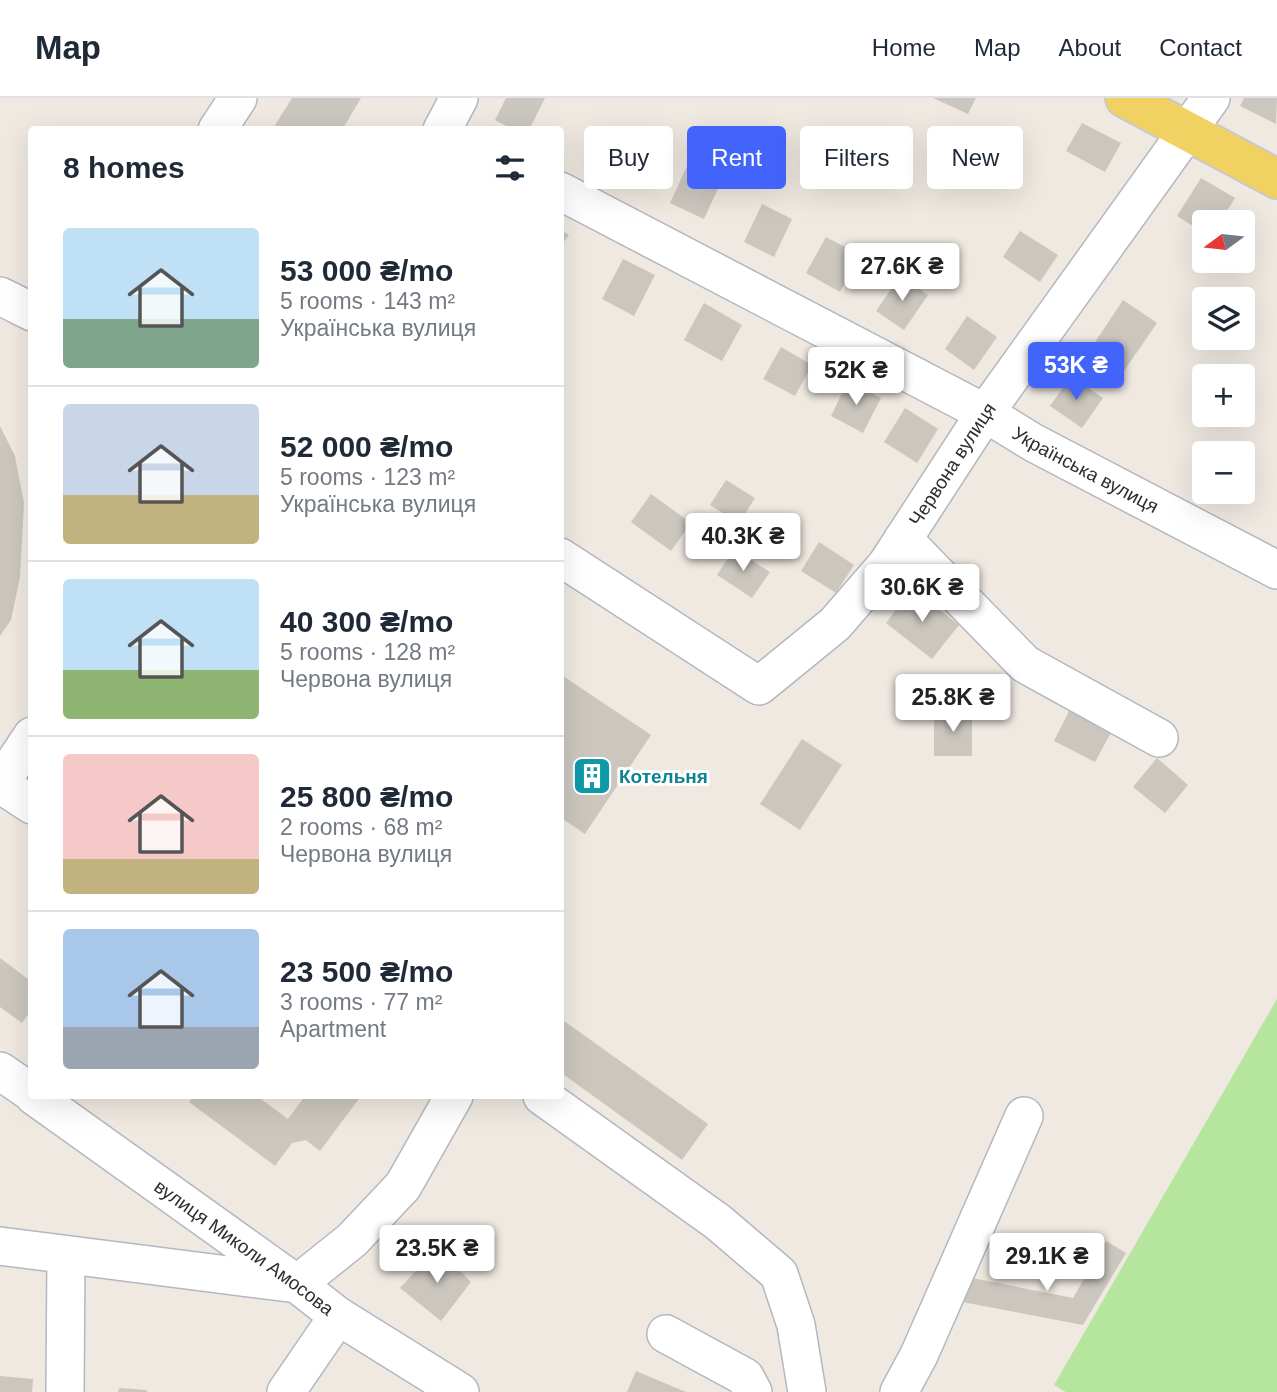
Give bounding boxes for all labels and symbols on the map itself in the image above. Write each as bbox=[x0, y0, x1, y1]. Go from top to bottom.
north arrow bbox=[1192, 210, 1255, 273]
pin: 27.6K ₴ bbox=[837, 244, 967, 303]
pin: 53K ₴ bbox=[1027, 342, 1125, 402]
pin: 52K ₴ bbox=[807, 348, 905, 407]
street label: Червона вулиця bbox=[904, 398, 1000, 529]
street label: Українська вулиця bbox=[1009, 422, 1162, 517]
pin: 40.3K ₴ bbox=[678, 514, 808, 573]
pin: 30.6K ₴ bbox=[857, 564, 987, 624]
pin: 25.8K ₴ bbox=[888, 674, 1018, 734]
building icon: Котельня bbox=[571, 755, 613, 797]
place label: Котельня bbox=[619, 766, 708, 787]
street label: вулиця Миколи Амосова bbox=[151, 1175, 338, 1319]
pin: 23.5K ₴ bbox=[372, 1226, 502, 1285]
pin: 29.1K ₴ bbox=[982, 1234, 1112, 1293]

